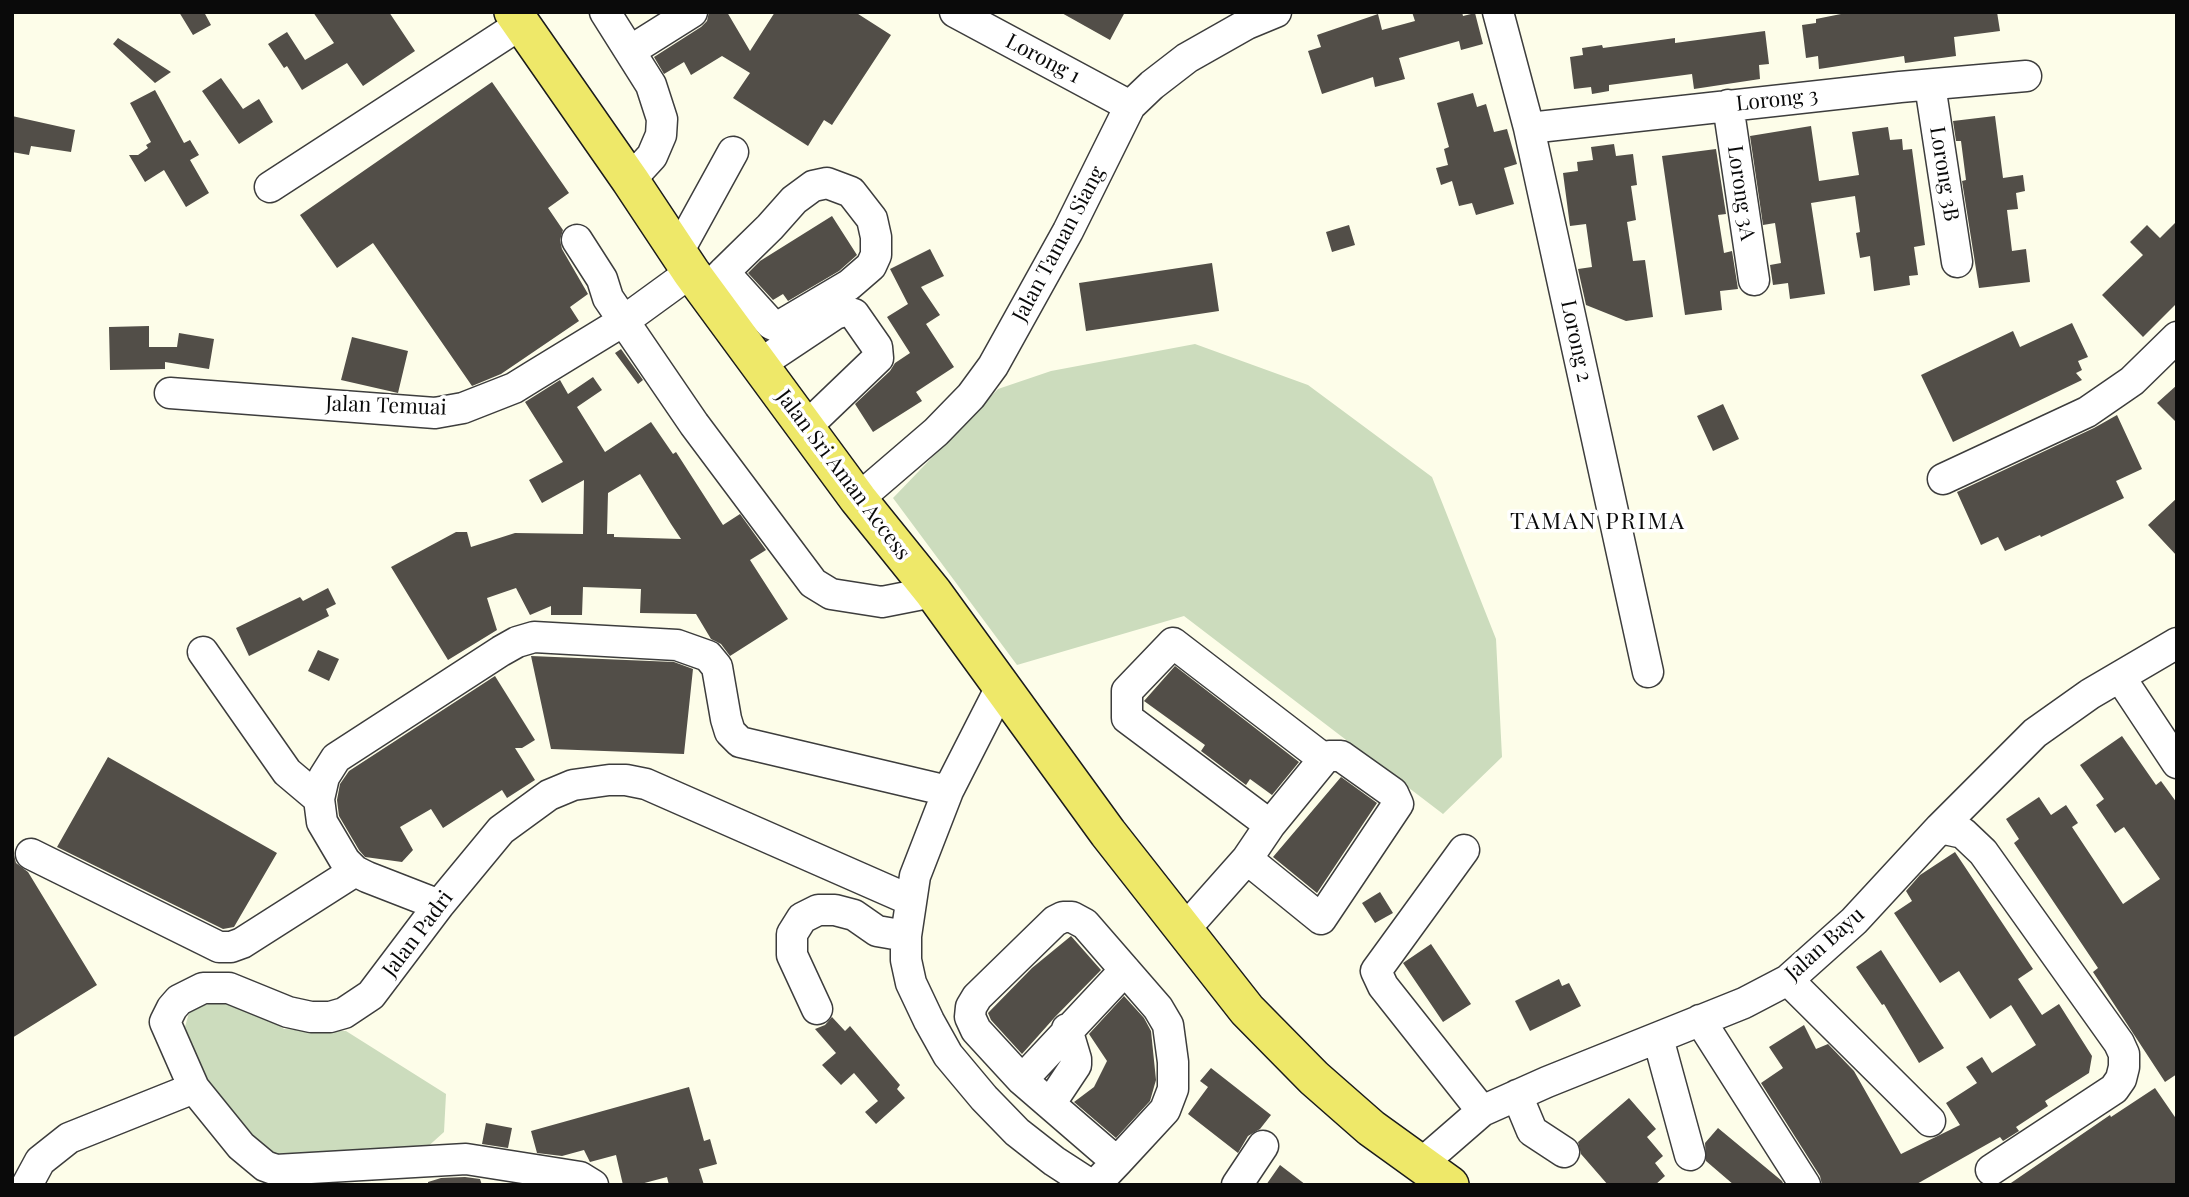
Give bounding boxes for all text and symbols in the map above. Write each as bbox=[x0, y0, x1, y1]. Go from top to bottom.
street label: Lorong 1 bbox=[1001, 29, 1085, 89]
street label: Lorong 3 bbox=[1735, 83, 1819, 117]
street label: Lorong 3B bbox=[1924, 125, 1964, 223]
street label: Lorong 3A bbox=[1722, 144, 1760, 242]
street label: Jalan Taman Siang bbox=[1007, 162, 1111, 326]
street label: Lorong 2 bbox=[1555, 298, 1597, 384]
street label: Jalan Sri Aman Access bbox=[771, 385, 915, 565]
street label: Jalan Temuai bbox=[325, 391, 447, 421]
district label: TAMAN PRIMA bbox=[1511, 508, 1685, 536]
street label: Jalan Padri bbox=[377, 886, 459, 982]
street label: Jalan Bayu bbox=[1780, 902, 1870, 986]

